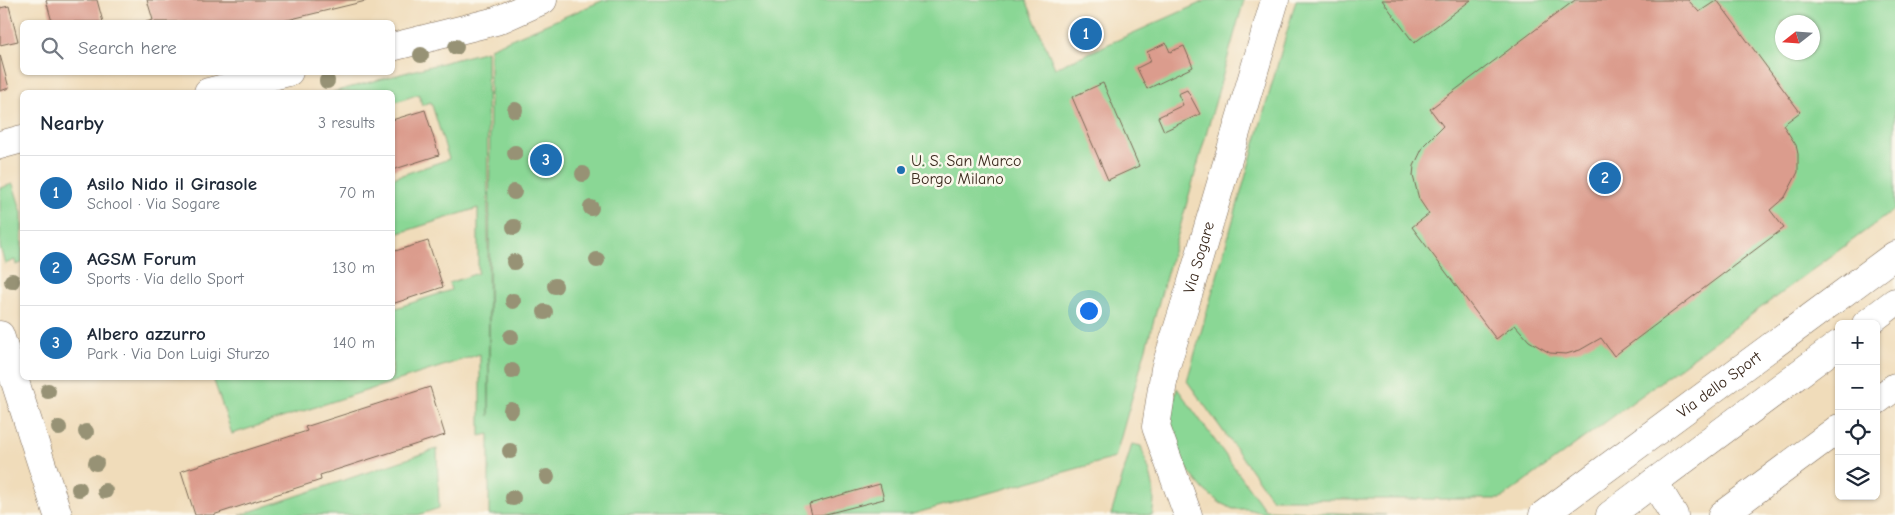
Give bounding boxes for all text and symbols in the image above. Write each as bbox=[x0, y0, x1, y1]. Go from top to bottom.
pin: 1 bbox=[1070, 15, 1102, 53]
north arrow bbox=[1775, 15, 1820, 60]
search box bbox=[20, 20, 395, 75]
icon: search bbox=[38, 34, 66, 62]
text: Search here bbox=[78, 37, 177, 59]
text: Nearby bbox=[40, 111, 104, 135]
text: 3 results bbox=[318, 114, 375, 132]
pin: 3 bbox=[530, 141, 562, 179]
place label: U. S. San Marco Borgo Milano bbox=[911, 152, 1021, 188]
pin: 2 bbox=[1589, 159, 1621, 197]
marker: U. S. San Marco Borgo Milano bbox=[895, 164, 907, 176]
text: Asilo Nido il Girasole bbox=[87, 173, 257, 195]
text: 1 bbox=[53, 184, 59, 202]
text: 70 m bbox=[339, 184, 375, 202]
text: School · Via Sogare bbox=[87, 195, 220, 213]
street label: Via Sogare bbox=[1180, 219, 1218, 296]
text: AGSM Forum bbox=[87, 248, 196, 270]
text: 2 bbox=[52, 259, 60, 277]
text: 130 m bbox=[332, 259, 375, 277]
text: Sports · Via dello Sport bbox=[87, 270, 244, 288]
your location bbox=[1076, 298, 1102, 324]
map controls bbox=[1835, 320, 1880, 500]
button: + bbox=[1835, 320, 1880, 365]
text: Albero azzurro bbox=[87, 323, 206, 345]
text: 3 bbox=[52, 334, 60, 352]
text: 140 m bbox=[333, 334, 375, 352]
text: Park · Via Don Luigi Sturzo bbox=[87, 345, 270, 363]
street label: Via dello Sport bbox=[1674, 348, 1765, 422]
button: − bbox=[1835, 365, 1880, 410]
button: locate bbox=[1835, 410, 1880, 455]
button: layers bbox=[1835, 455, 1880, 500]

